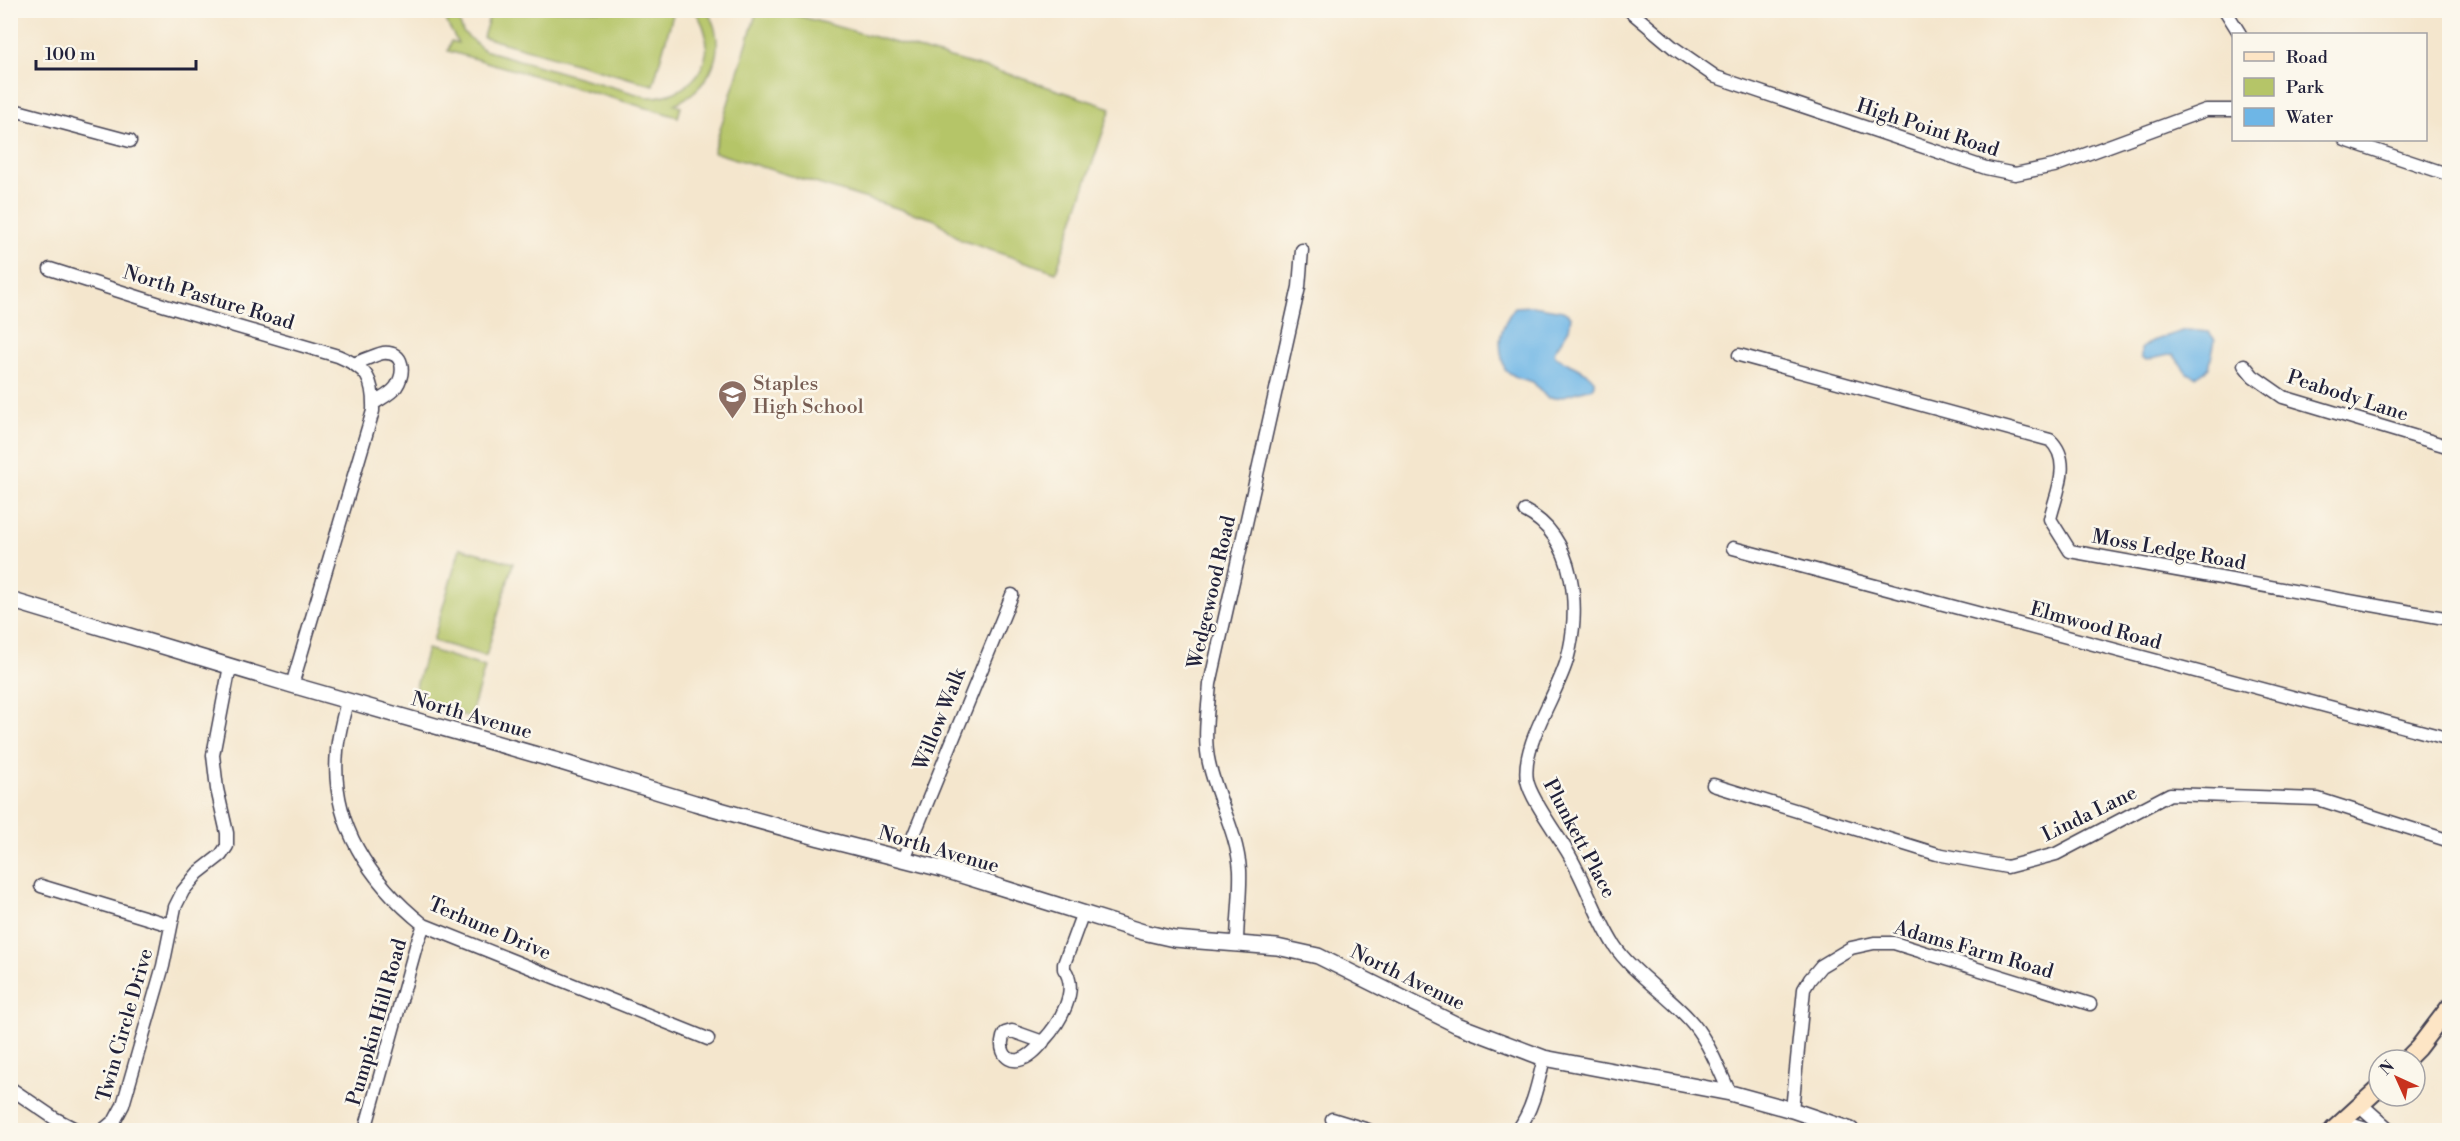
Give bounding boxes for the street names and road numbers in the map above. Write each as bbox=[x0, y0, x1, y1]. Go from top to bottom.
street label: High Point Road bbox=[1853, 94, 2003, 163]
street label: North Pasture Road bbox=[120, 261, 298, 337]
street label: Peabody Lane bbox=[2284, 365, 2411, 428]
street label: Wedgewood Road bbox=[1182, 513, 1242, 672]
street label: Moss Ledge Road bbox=[2090, 525, 2248, 576]
street label: Elmwood Road bbox=[2027, 597, 2165, 656]
street label: Willow Walk bbox=[908, 663, 973, 775]
street label: North Avenue bbox=[408, 687, 535, 746]
street label: Plunkett Place bbox=[1537, 775, 1621, 903]
street label: Linda Lane bbox=[2038, 781, 2141, 848]
street label: North Avenue bbox=[875, 821, 1002, 880]
street label: Terhune Drive bbox=[424, 892, 555, 966]
street label: Adams Farm Road bbox=[1890, 916, 2057, 985]
street label: Pumpkin Hill Road bbox=[342, 936, 413, 1109]
street label: North Avenue bbox=[1346, 940, 1469, 1017]
street label: Twin Circle Drive bbox=[92, 946, 159, 1105]

